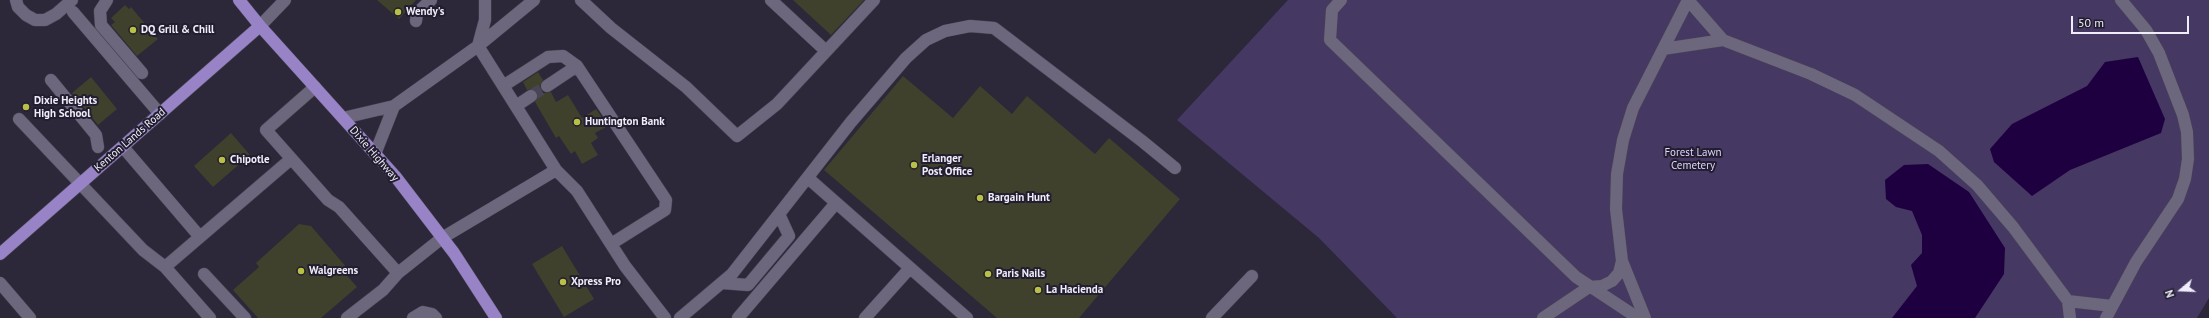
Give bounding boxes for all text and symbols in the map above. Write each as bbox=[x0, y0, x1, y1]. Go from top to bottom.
place label: Wendy's bbox=[406, 5, 444, 19]
marker: Wendy's bbox=[393, 7, 403, 17]
scale bar bbox=[2073, 8, 2191, 34]
text: 50 m bbox=[2078, 15, 2104, 30]
place label: DQ Grill & Chill bbox=[141, 23, 214, 37]
marker: DQ Grill & Chill bbox=[128, 25, 138, 35]
place label: Dixie Heights High School bbox=[34, 94, 97, 120]
marker: Dixie Heights High School bbox=[21, 102, 31, 112]
street label: Kenton Lands Road bbox=[92, 106, 168, 174]
place label: Huntington Bank bbox=[585, 115, 665, 129]
marker: Huntington Bank bbox=[572, 117, 582, 127]
street label: Dixie Highway bbox=[347, 124, 401, 184]
park label: Forest Lawn Cemetery bbox=[1664, 146, 1722, 172]
place label: Erlanger Post Office bbox=[922, 152, 972, 178]
place label: Chipotle bbox=[230, 153, 270, 167]
marker: Chipotle bbox=[217, 155, 227, 165]
marker: Erlanger Post Office bbox=[909, 160, 919, 170]
place label: Bargain Hunt bbox=[988, 191, 1050, 205]
marker: Bargain Hunt bbox=[975, 193, 985, 203]
place label: Walgreens bbox=[309, 264, 358, 278]
marker: Walgreens bbox=[296, 266, 306, 276]
place label: Paris Nails bbox=[996, 267, 1045, 281]
marker: Paris Nails bbox=[983, 269, 993, 279]
north arrow bbox=[2161, 270, 2201, 310]
place label: Xpress Pro bbox=[571, 275, 621, 289]
marker: Xpress Pro bbox=[558, 277, 568, 287]
place label: La Hacienda bbox=[1046, 283, 1103, 297]
marker: La Hacienda bbox=[1033, 285, 1043, 295]
text: N bbox=[2162, 288, 2177, 300]

